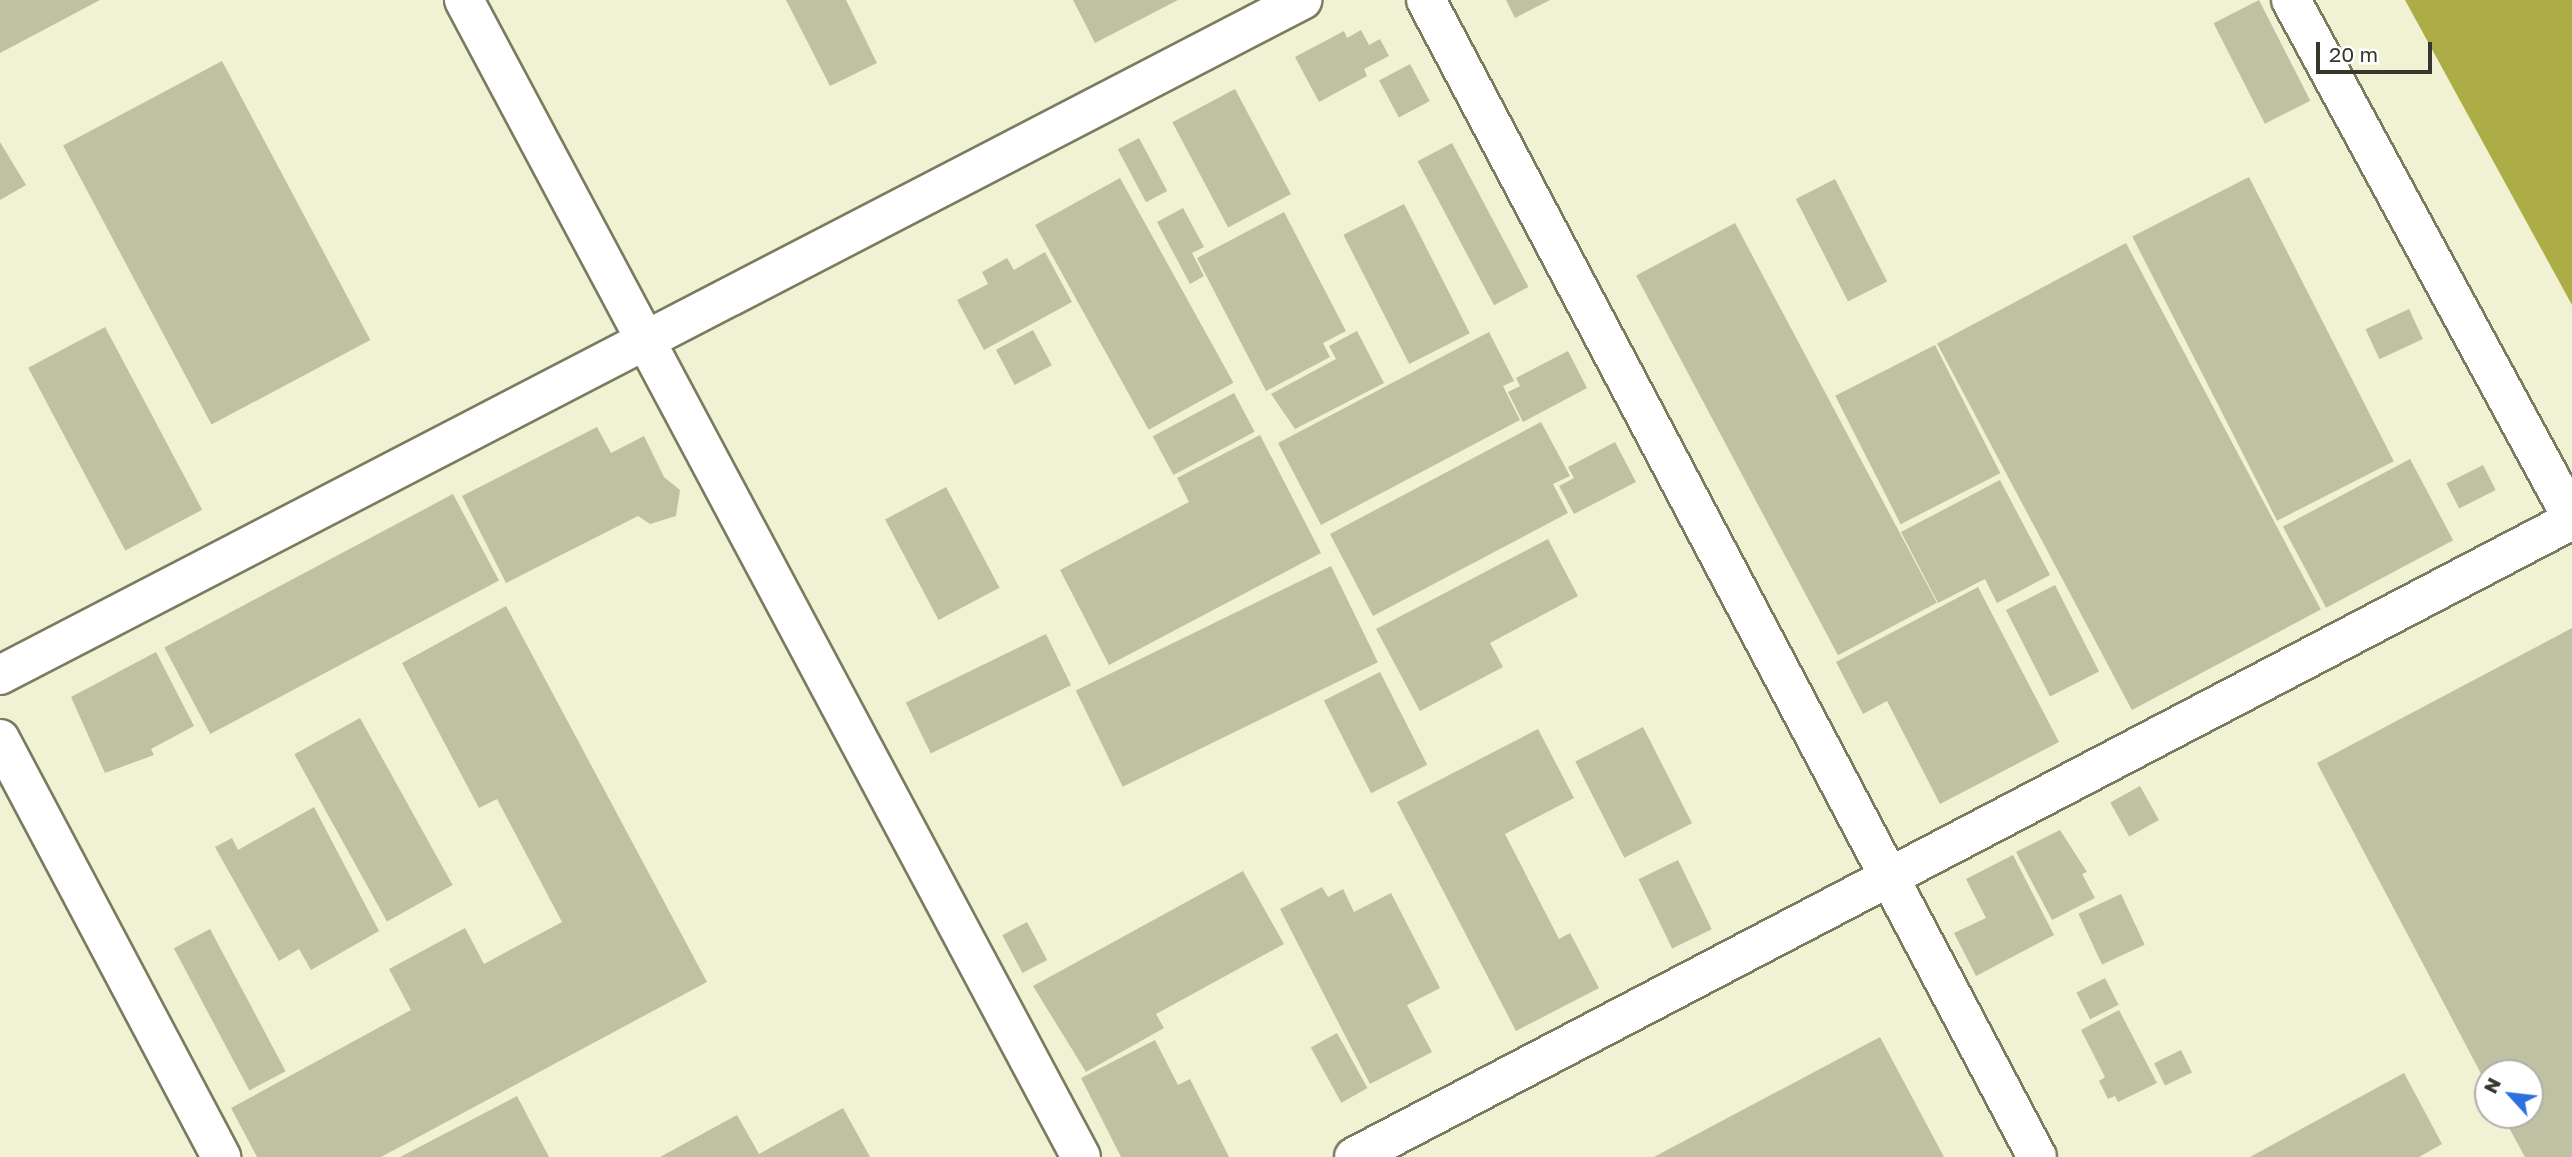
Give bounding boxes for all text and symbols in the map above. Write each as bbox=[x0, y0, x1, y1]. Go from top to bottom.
scale bar bbox=[2320, 28, 2436, 72]
text: 20 m bbox=[2329, 41, 2378, 67]
north arrow bbox=[2474, 1059, 2544, 1129]
text: N bbox=[2478, 1073, 2505, 1097]

